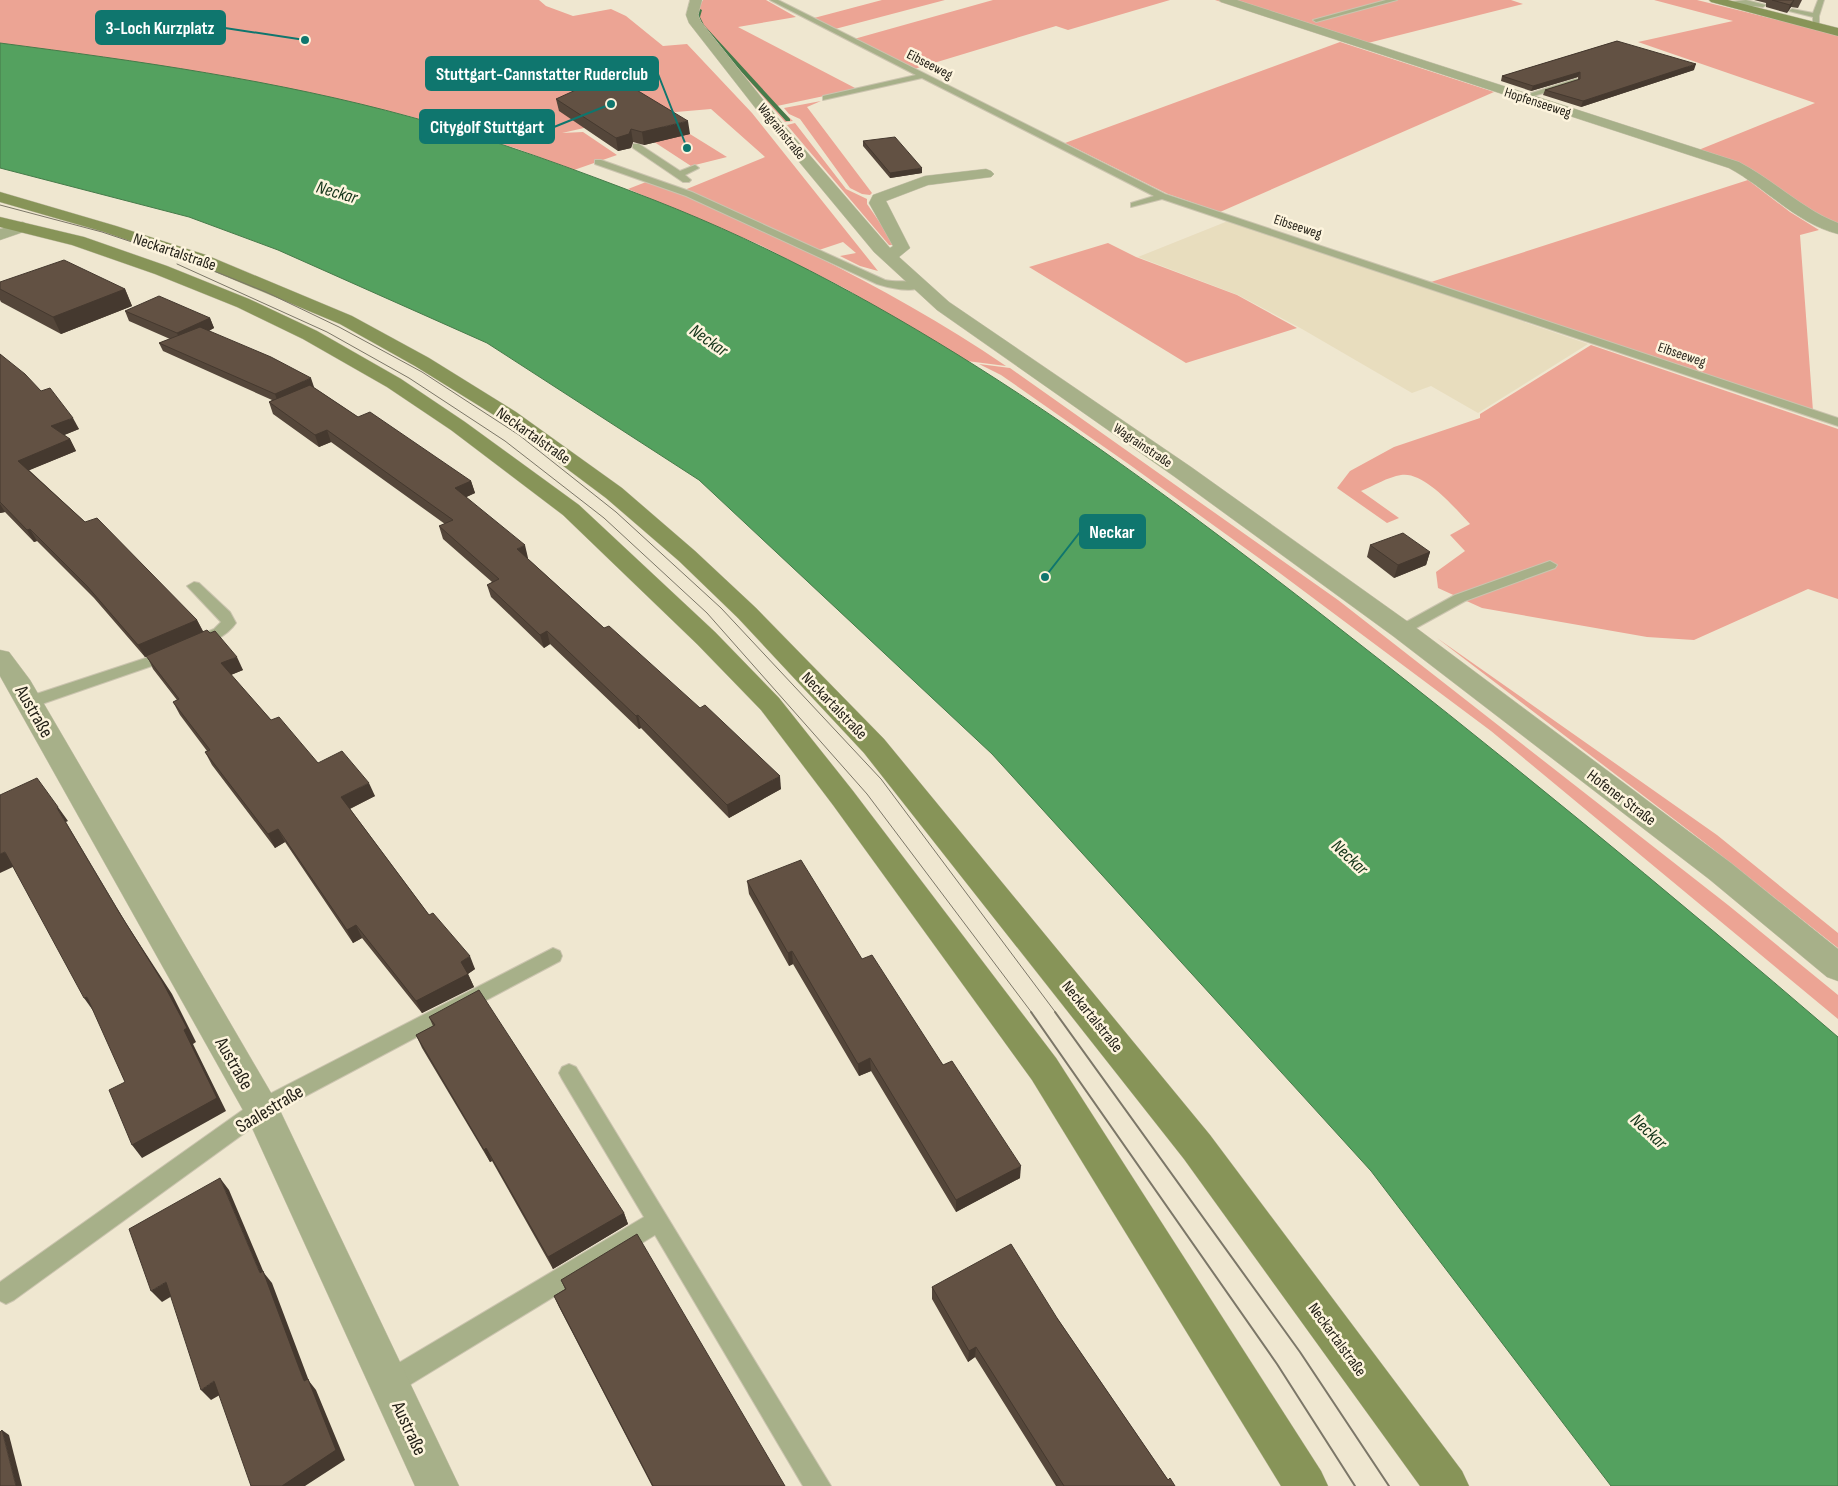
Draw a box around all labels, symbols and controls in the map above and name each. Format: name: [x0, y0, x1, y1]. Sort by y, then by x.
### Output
callout: 3-Loch Kurzplatz: [96, 11, 225, 44]
text: 3-Loch Kurzplatz: [105, 18, 215, 39]
street label: Eibseeweg: [904, 46, 956, 83]
callout: Stuttgart-Cannstatter Ruderclub: [426, 57, 658, 90]
text: Stuttgart-Cannstatter Ruderclub: [436, 64, 648, 85]
street label: Hopfenseeweg: [1502, 84, 1574, 121]
street label: Wagrainstraße: [754, 100, 809, 163]
callout: Citygolf Stuttgart: [420, 110, 554, 143]
text: Citygolf Stuttgart: [430, 117, 544, 138]
water label: Neckar: [314, 177, 361, 209]
street label: Eibseeweg: [1272, 211, 1324, 242]
street label: Neckartalstraße: [131, 229, 218, 275]
water label: Neckar: [686, 320, 733, 362]
street label: Eibseeweg: [1656, 338, 1708, 371]
street label: Neckartalstraße: [492, 404, 574, 469]
street label: Wagrainstraße: [1110, 419, 1175, 471]
callout: Neckar: [1080, 515, 1145, 548]
text: Neckar: [1089, 522, 1135, 543]
street label: Neckartalstraße: [797, 668, 871, 744]
street label: Austraße: [9, 681, 58, 742]
street label: Hofener Straße: [1583, 766, 1659, 830]
water label: Neckar: [1327, 835, 1373, 880]
street label: Neckartalstraße: [1057, 977, 1126, 1056]
street label: Austraße: [209, 1033, 258, 1094]
street label: Saalestraße: [232, 1080, 308, 1138]
water label: Neckar: [1626, 1109, 1672, 1154]
street label: Neckartalstraße: [1304, 1299, 1370, 1380]
street label: Austraße: [386, 1397, 431, 1459]

